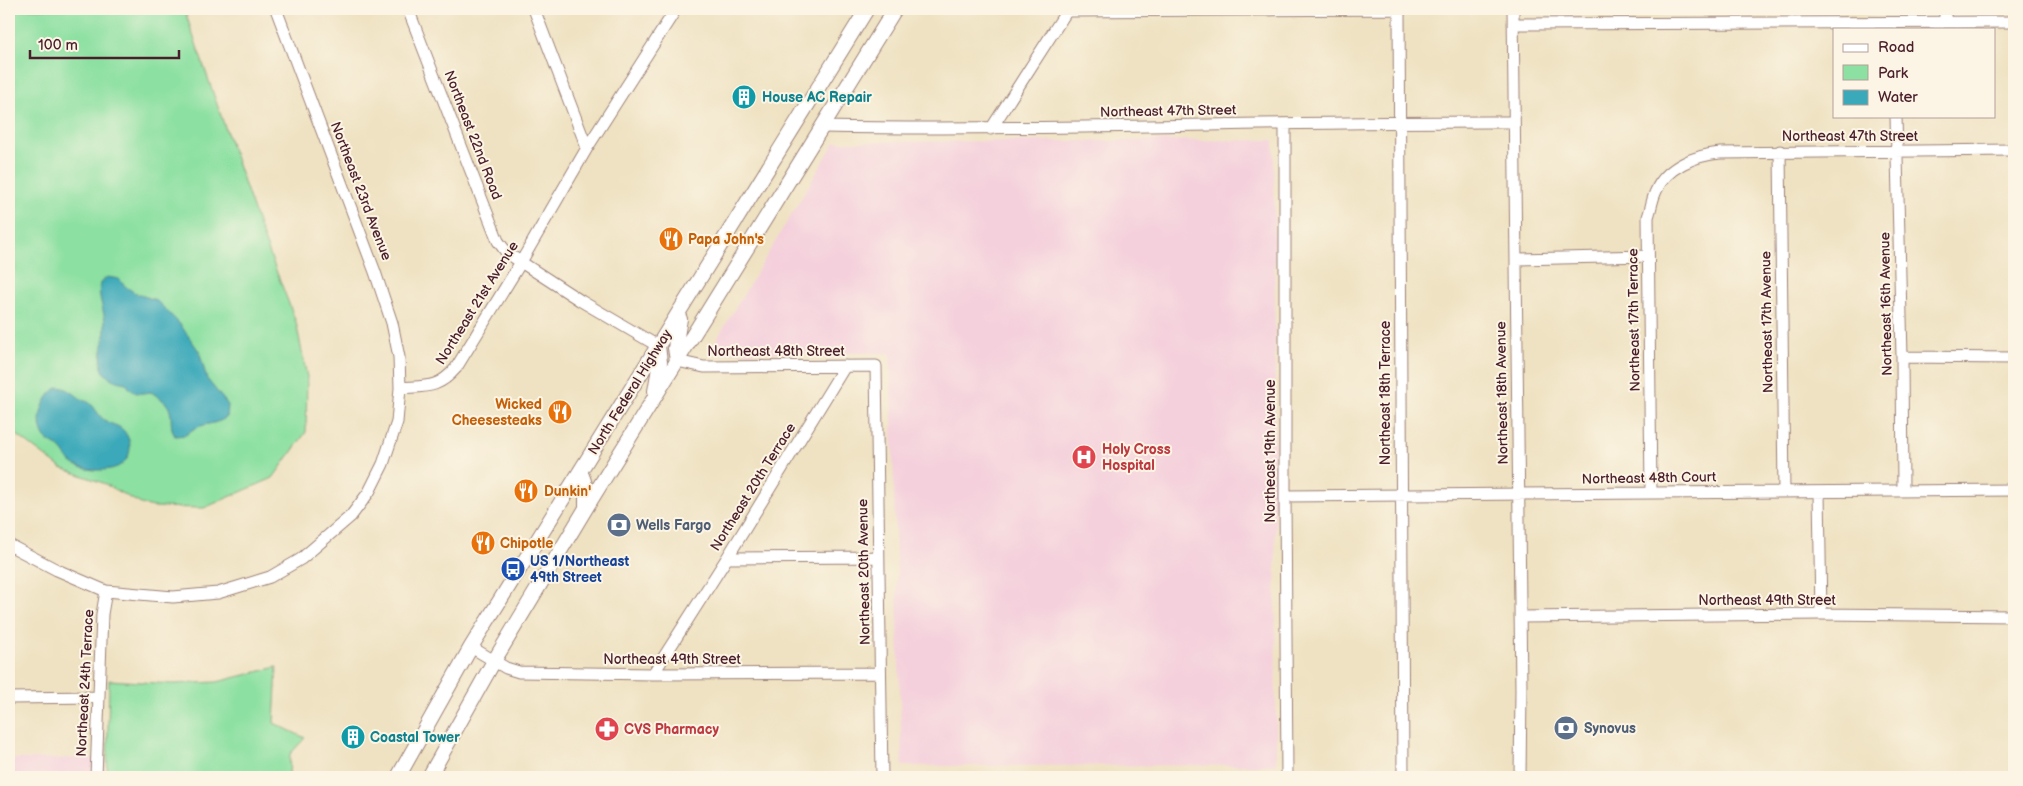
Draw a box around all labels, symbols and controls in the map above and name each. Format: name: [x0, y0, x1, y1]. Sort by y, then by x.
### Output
scale bar: [30, 28, 179, 60]
legend: [1833, 28, 1996, 118]
text: 100 m: [38, 36, 78, 55]
text: Road: [1878, 38, 1914, 57]
text: Park: [1878, 64, 1909, 83]
street label: Northeast 22nd Road: [441, 68, 505, 202]
building icon: House AC Repair: [731, 84, 757, 110]
text: Water: [1878, 88, 1918, 107]
place label: House AC Repair: [762, 89, 872, 106]
street label: Northeast 47th Street: [1100, 101, 1237, 121]
street label: Northeast 23rd Avenue: [327, 119, 395, 263]
street label: Northeast 47th Street: [1782, 128, 1919, 145]
restaurant icon: Papa John's: [658, 226, 684, 252]
place label: Papa John's: [688, 231, 764, 248]
street label: Northeast 16th Avenue: [1876, 232, 1896, 376]
street label: Northeast 21st Avenue: [432, 238, 522, 368]
street label: Northeast 17th Terrace: [1624, 248, 1644, 392]
street label: Northeast 17th Avenue: [1757, 251, 1777, 393]
street label: Northeast 18th Terrace: [1377, 321, 1394, 465]
street label: Northeast 18th Avenue: [1492, 321, 1512, 465]
street label: North Federal Highway: [585, 326, 676, 458]
street label: Northeast 48th Street: [707, 343, 846, 360]
street label: Northeast 19th Avenue: [1262, 379, 1279, 523]
place label: Wicked Cheesesteaks: [452, 396, 542, 429]
restaurant icon: Wicked Cheesesteaks: [547, 399, 573, 425]
street label: Northeast 20th Terrace: [707, 420, 799, 554]
place label: Holy Cross Hospital: [1102, 441, 1171, 474]
hospital icon: Holy Cross Hospital: [1071, 444, 1097, 470]
street label: Northeast 48th Court: [1582, 468, 1717, 488]
restaurant icon: Dunkin': [513, 478, 539, 504]
place label: Dunkin': [544, 483, 591, 500]
street label: Northeast 20th Avenue: [854, 499, 874, 645]
bank icon: Wells Fargo: [606, 512, 632, 538]
place label: Wells Fargo: [636, 517, 711, 534]
restaurant icon: Chipotle: [470, 530, 496, 556]
place label: Chipotle: [500, 535, 553, 552]
place label: US 1/Northeast 49th Street: [530, 553, 629, 586]
bus stop icon: US 1/Northeast 49th Street: [500, 556, 526, 582]
street label: Northeast 49th Street: [1698, 592, 1836, 609]
street label: Northeast 24th Terrace: [73, 609, 97, 757]
street label: Northeast 49th Street: [603, 651, 741, 668]
bank icon: Synovus: [1553, 715, 1579, 741]
pharmacy icon: CVS Pharmacy: [594, 716, 620, 742]
place label: Synovus: [1584, 720, 1636, 737]
place label: CVS Pharmacy: [624, 721, 719, 738]
building icon: Coastal Tower: [340, 724, 366, 750]
place label: Coastal Tower: [370, 729, 460, 746]

